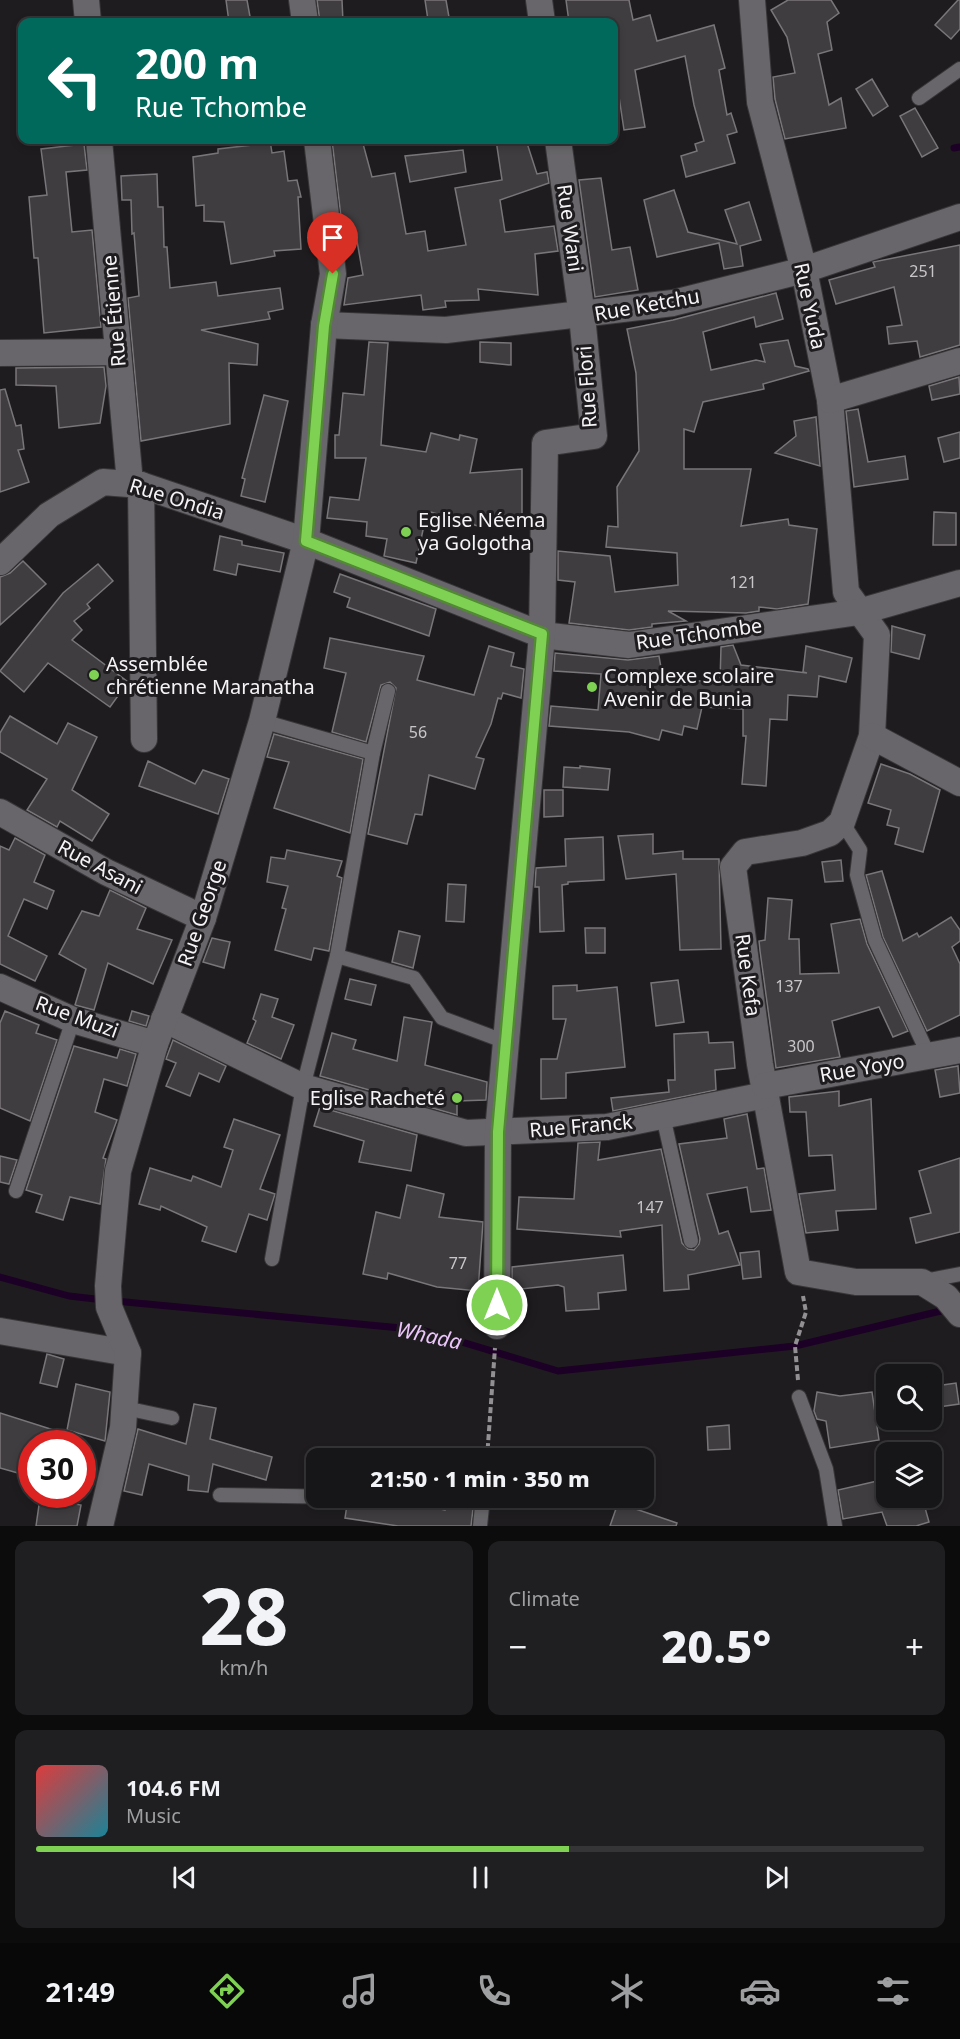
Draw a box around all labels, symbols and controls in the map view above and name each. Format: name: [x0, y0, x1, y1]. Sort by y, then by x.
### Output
text: 200 m: [135, 34, 259, 91]
icon: left: [36, 42, 114, 120]
text: Rue Tchombe: [135, 88, 307, 125]
street label: Rue Wani: [551, 182, 590, 273]
pin: [307, 212, 358, 274]
icon: arrive: [316, 221, 349, 254]
street label: Rue Étienne: [95, 254, 132, 368]
street label: Rue Yuda: [788, 260, 833, 352]
house number: 251: [909, 260, 937, 282]
street label: Rue Ketchu: [592, 282, 702, 327]
street label: Rue Flori: [570, 345, 603, 429]
street label: Rue Ondia: [126, 471, 228, 526]
place label: Eglise Néema ya Golgotha: [418, 506, 545, 556]
marker: Eglise Néema ya Golgotha: [399, 525, 413, 539]
house number: 121: [729, 571, 757, 593]
street label: Rue Tchombe: [634, 611, 764, 656]
place label: Assemblée chrétienne Maranatha: [106, 650, 315, 700]
place label: Complexe scolaire Avenir de Bunia: [604, 662, 774, 712]
marker: Assemblée chrétienne Maranatha: [87, 668, 101, 682]
marker: Complexe scolaire Avenir de Bunia: [585, 680, 599, 694]
house number: 56: [409, 721, 427, 743]
street label: Rue Asani: [53, 833, 147, 900]
street label: Rue George: [171, 856, 232, 970]
street label: Rue Kefa: [729, 932, 768, 1018]
house number: 137: [775, 975, 803, 997]
street label: Rue Muzi: [32, 989, 122, 1044]
house number: 300: [787, 1035, 815, 1057]
street label: Rue Yoyo: [817, 1047, 906, 1088]
place label: Eglise Racheté: [310, 1084, 445, 1111]
marker: Eglise Racheté: [450, 1091, 464, 1105]
street label: Rue Franck: [528, 1108, 634, 1143]
house number: 147: [636, 1196, 664, 1218]
house number: 77: [449, 1252, 467, 1274]
position arrow: [465, 1273, 529, 1337]
water label: Whada: [394, 1314, 465, 1356]
map controls: [876, 1364, 942, 1508]
button: search: [876, 1364, 942, 1430]
speed limit sign: 30: [18, 1430, 96, 1508]
button: layers: [876, 1442, 942, 1508]
text: 21:50 · 1 min · 350 m: [370, 1463, 590, 1493]
text: 28: [199, 1562, 288, 1668]
text: Climate: [509, 1585, 580, 1612]
text: 20.5°: [661, 1615, 771, 1676]
text: −: [509, 1624, 527, 1669]
text: +: [905, 1624, 924, 1669]
text: km/h: [219, 1654, 268, 1681]
text: 104.6 FM: [126, 1772, 221, 1802]
text: Music: [126, 1802, 181, 1829]
icon: previous: [168, 1861, 201, 1894]
icon: pause: [464, 1861, 497, 1894]
icon: next: [760, 1861, 793, 1894]
icon: directions: [206, 1970, 248, 2012]
icon: music: [339, 1970, 381, 2012]
icon: phone: [473, 1970, 515, 2012]
icon: climate: [606, 1970, 648, 2012]
icon: car: [739, 1970, 781, 2012]
icon: filters: [872, 1970, 914, 2012]
text: 21:49: [46, 1973, 115, 2010]

